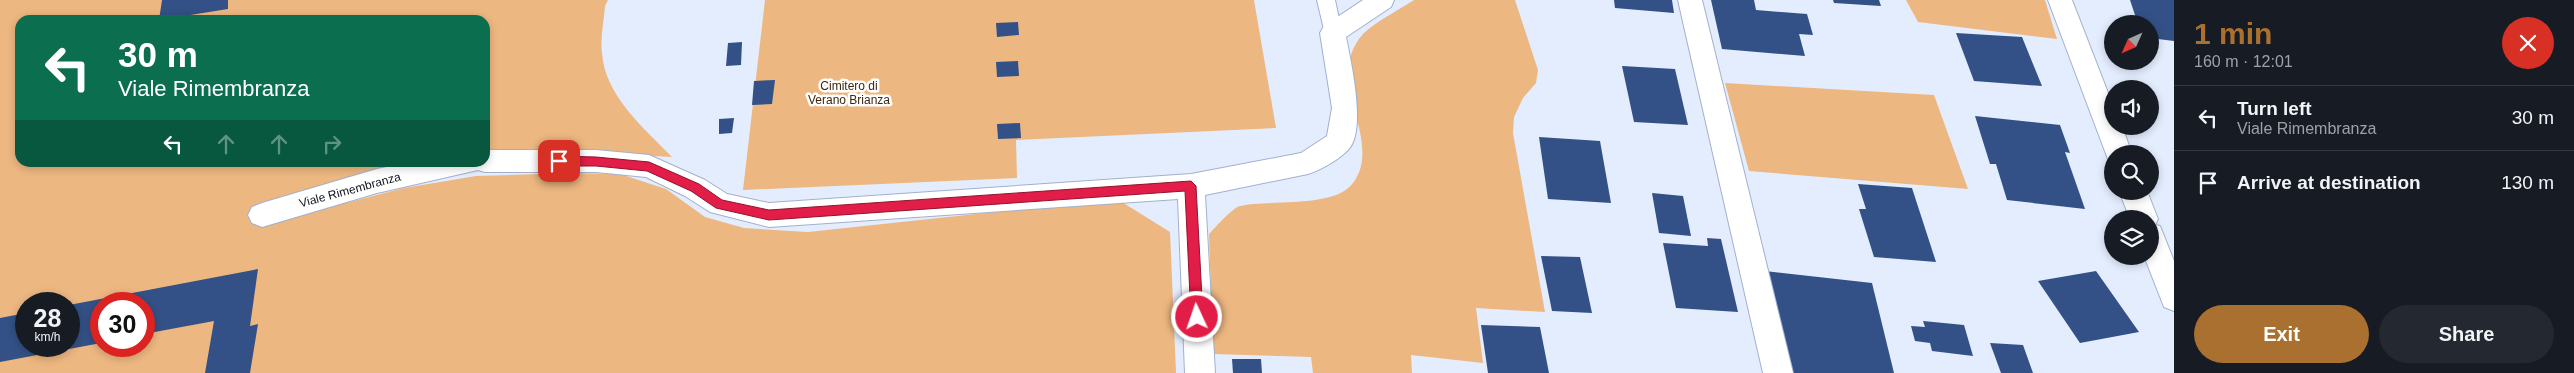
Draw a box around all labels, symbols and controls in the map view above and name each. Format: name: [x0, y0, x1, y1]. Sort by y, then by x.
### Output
north arrow: [2104, 15, 2159, 70]
map controls: [2104, 15, 2159, 265]
text: 1 min: [2194, 17, 2272, 50]
button: close: [2502, 17, 2554, 69]
icon: left: [35, 35, 100, 100]
text: 30 m: [118, 35, 198, 74]
text: 160 m · 12:01: [2194, 53, 2293, 70]
text: Viale Rimembranza: [118, 76, 310, 101]
park label: Cimitero di Verano Brianza: [808, 79, 890, 107]
button: sound: [2104, 80, 2159, 135]
text: Turn left: [2237, 98, 2312, 119]
icon: left: [2194, 104, 2222, 132]
text: 30 m: [2512, 107, 2554, 128]
text: Viale Rimembranza: [2237, 120, 2376, 137]
icon: left: [159, 130, 187, 158]
icon: ahead: [212, 130, 240, 158]
icon: ahead: [265, 130, 293, 158]
icon: right: [318, 130, 346, 158]
pin: [538, 140, 580, 182]
button: search: [2104, 145, 2159, 200]
icon: arrive: [545, 147, 573, 175]
icon: arrive: [2194, 169, 2222, 197]
street label: Viale Rimembranza: [298, 170, 403, 210]
text: Arrive at destination: [2237, 172, 2421, 193]
text: 130 m: [2501, 172, 2554, 193]
button: layers: [2104, 210, 2159, 265]
position arrow: [1170, 290, 1222, 342]
speed limit sign: 30: [90, 292, 155, 357]
text: 28: [34, 304, 61, 332]
button: Exit: [2194, 305, 2369, 363]
button: Share: [2379, 305, 2554, 363]
text: km/h: [34, 330, 61, 344]

